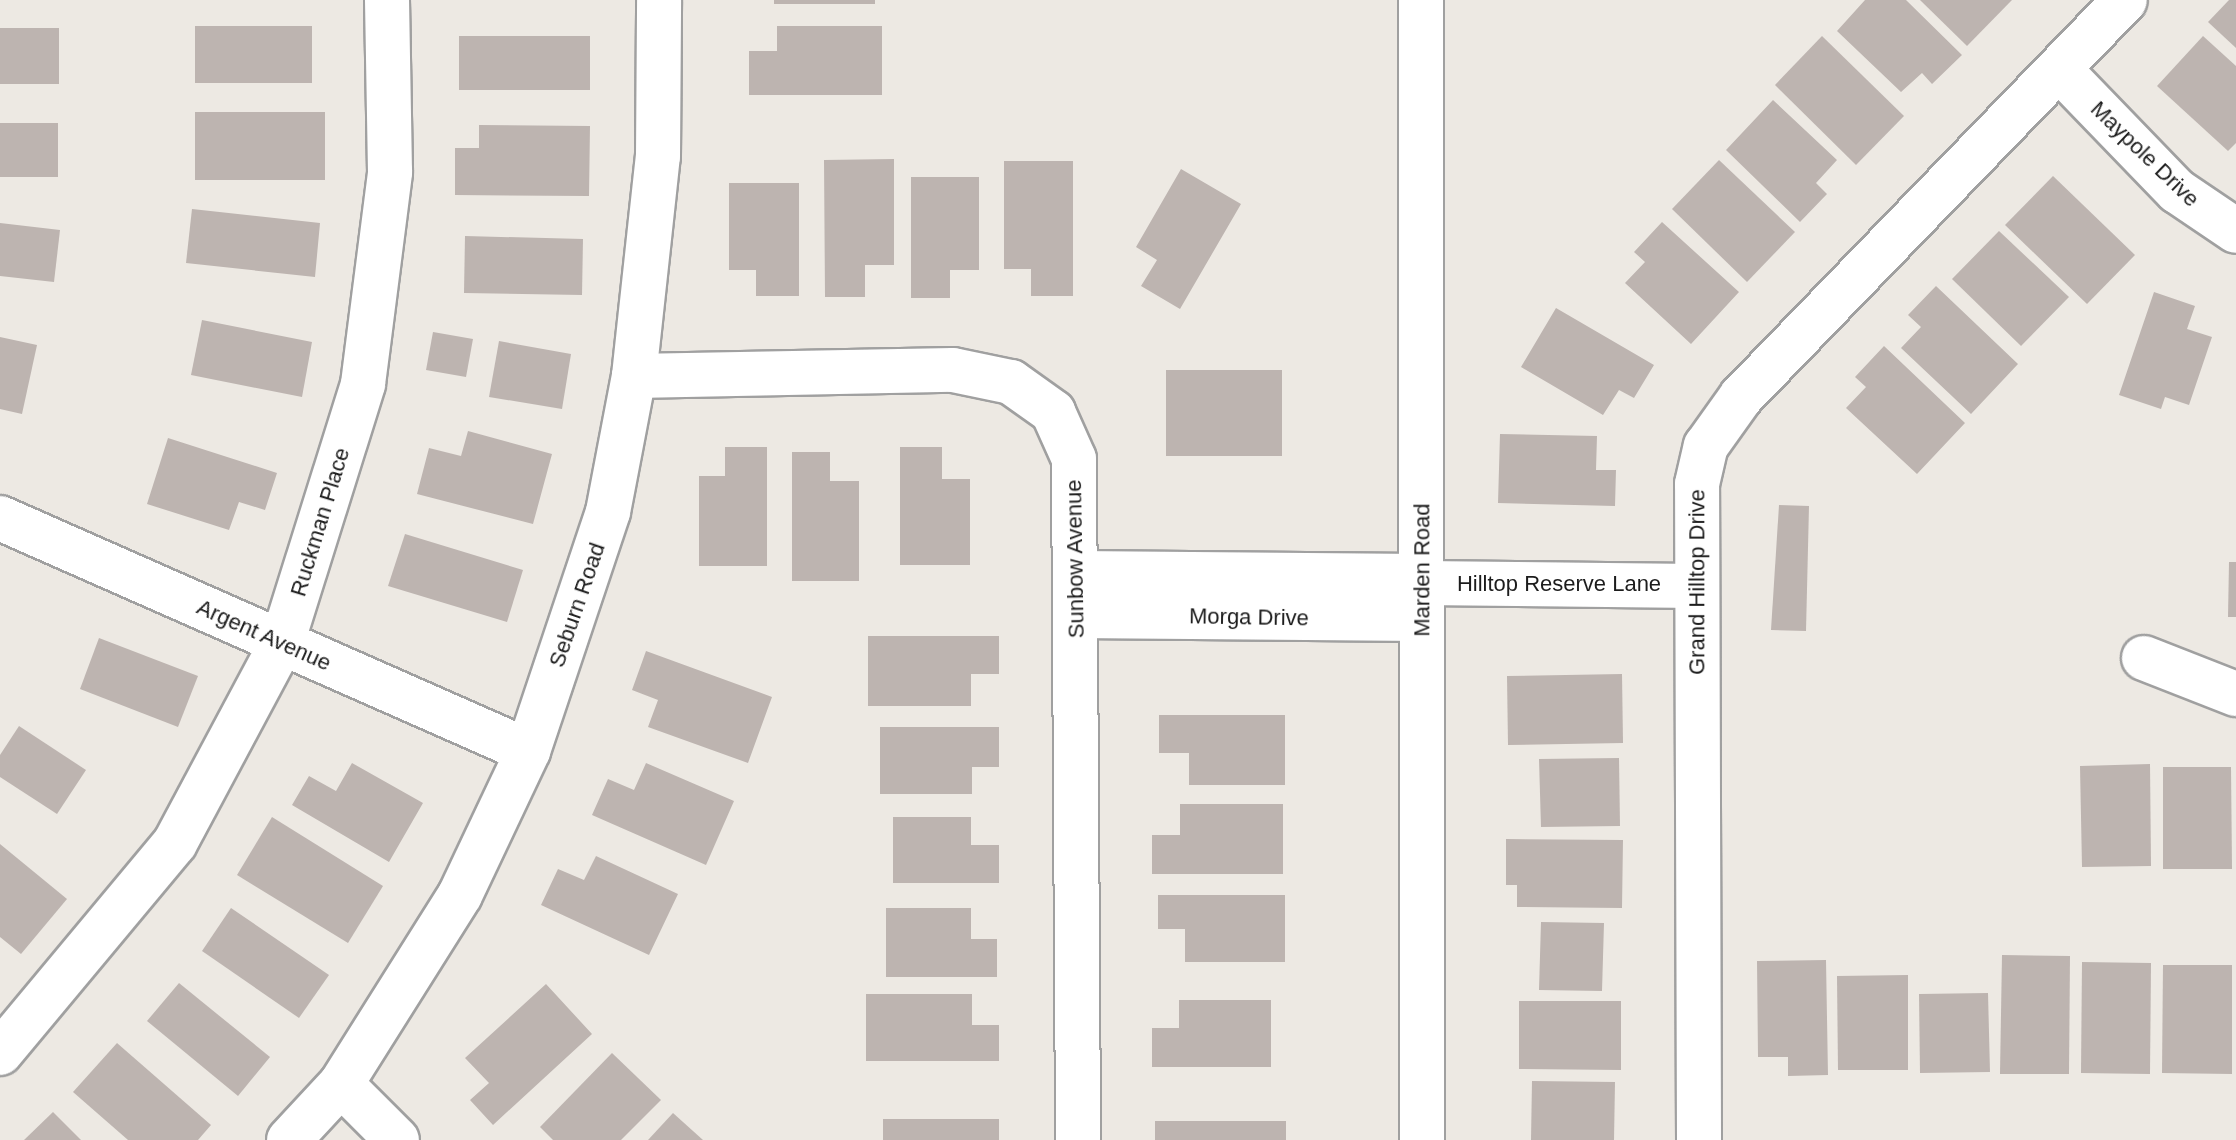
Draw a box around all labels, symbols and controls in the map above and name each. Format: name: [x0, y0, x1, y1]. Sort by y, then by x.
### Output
street label: Maypole Drive: [2085, 96, 2205, 212]
street label: Ruckman Place: [285, 444, 355, 600]
street label: Sunbow Avenue: [1060, 479, 1090, 639]
street label: Grand Hilltop Drive: [1684, 489, 1710, 675]
street label: Marden Road: [1409, 503, 1435, 637]
street label: Seburn Road: [543, 539, 611, 671]
street label: Hilltop Reserve Lane: [1457, 571, 1661, 597]
street label: Argent Avenue: [192, 593, 336, 677]
street label: Morga Drive: [1189, 603, 1309, 631]

